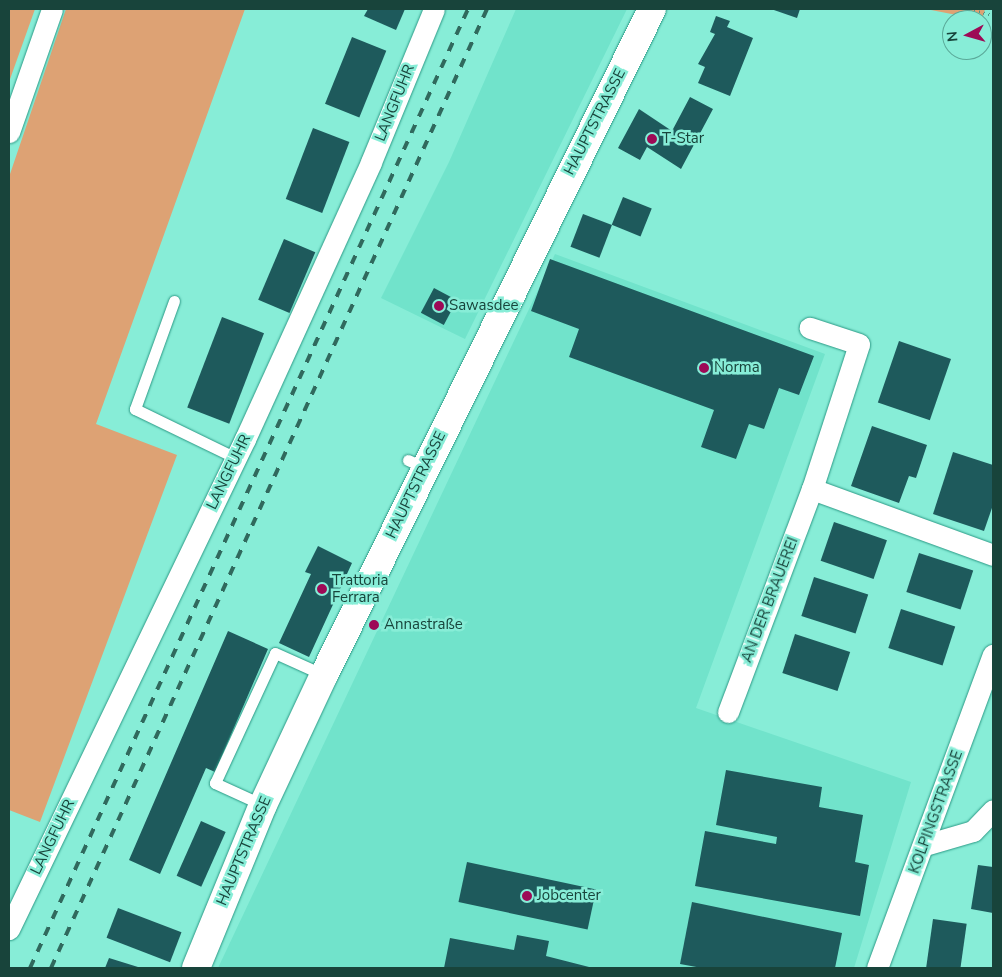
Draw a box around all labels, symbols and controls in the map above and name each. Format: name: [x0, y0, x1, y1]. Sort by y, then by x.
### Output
north arrow: [942, 10, 992, 60]
text: N: [943, 30, 963, 43]
street label: LANGFUHR: [371, 62, 419, 144]
street label: HAUPTSTRASSE: [560, 66, 630, 178]
place label: T-Star: [662, 130, 704, 148]
marker: T-Star: [646, 133, 658, 145]
place label: Sawasdee: [449, 297, 518, 315]
marker: Sawasdee: [433, 300, 445, 312]
place label: Norma: [714, 359, 760, 377]
marker: Norma: [698, 362, 710, 374]
street label: HAUPTSTRASSE: [382, 428, 450, 542]
street label: LANGFUHR: [203, 431, 255, 513]
street label: AN DER BRAUEREI: [738, 535, 802, 665]
place label: Trattoria Ferrara: [332, 571, 388, 606]
marker: Trattoria Ferrara: [316, 583, 328, 595]
place label: Annastraße: [384, 616, 463, 634]
marker: Annastraße: [368, 619, 380, 631]
street label: KOLPINGSTRASSE: [905, 748, 967, 876]
street label: HAUPTSTRASSE: [213, 794, 275, 908]
street label: LANGFUHR: [27, 796, 79, 878]
place label: Jobcenter: [537, 887, 601, 905]
marker: Jobcenter: [521, 890, 533, 902]

